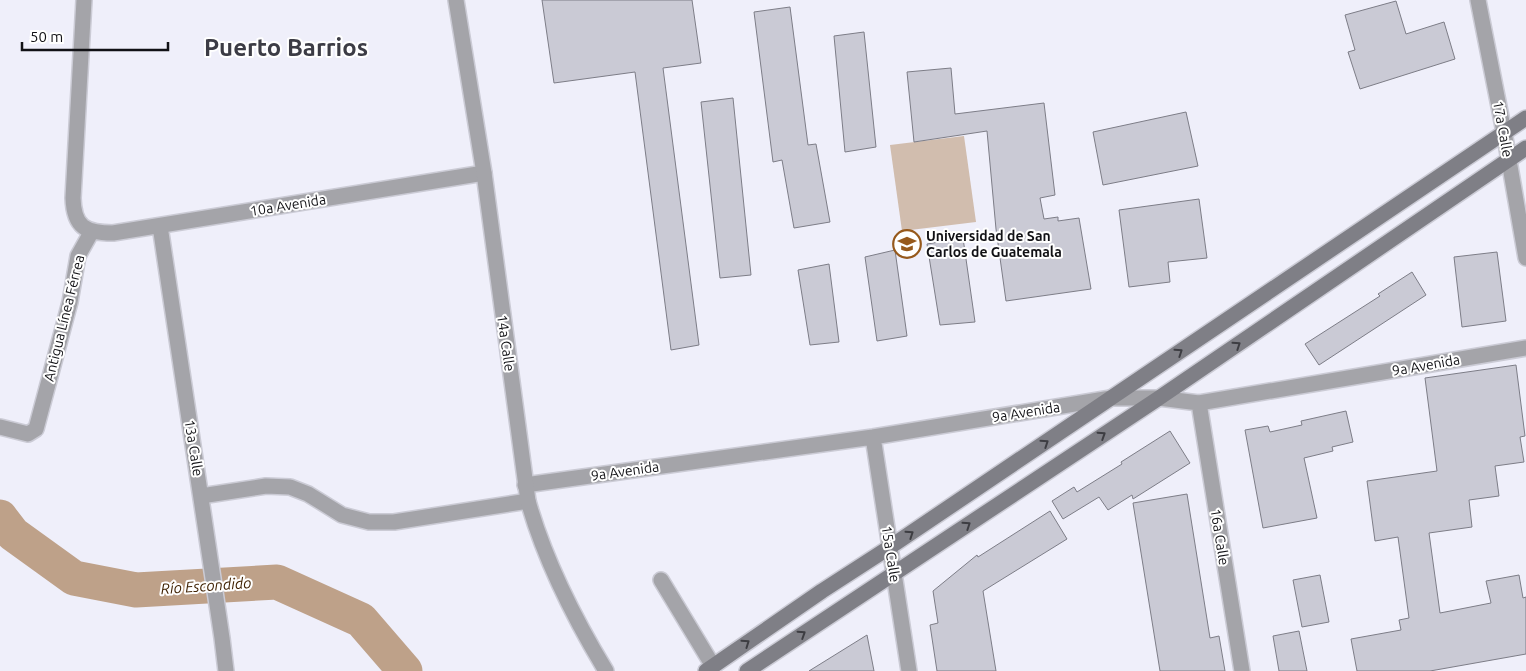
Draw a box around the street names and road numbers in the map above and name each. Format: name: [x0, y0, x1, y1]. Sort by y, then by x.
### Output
street label: 17a Calle: [1490, 100, 1516, 158]
street label: 10a Avenida: [249, 191, 327, 219]
street label: Antigua Línea Férrea: [41, 253, 87, 383]
street label: 14a Calle: [494, 314, 518, 372]
street label: 9a Avenida: [1391, 351, 1461, 379]
street label: 9a Avenida: [991, 399, 1061, 425]
street label: 13a Calle: [182, 419, 206, 477]
street label: 9a Avenida: [590, 458, 660, 484]
street label: 16a Calle: [1208, 508, 1232, 566]
street label: 15a Calle: [879, 525, 903, 583]

